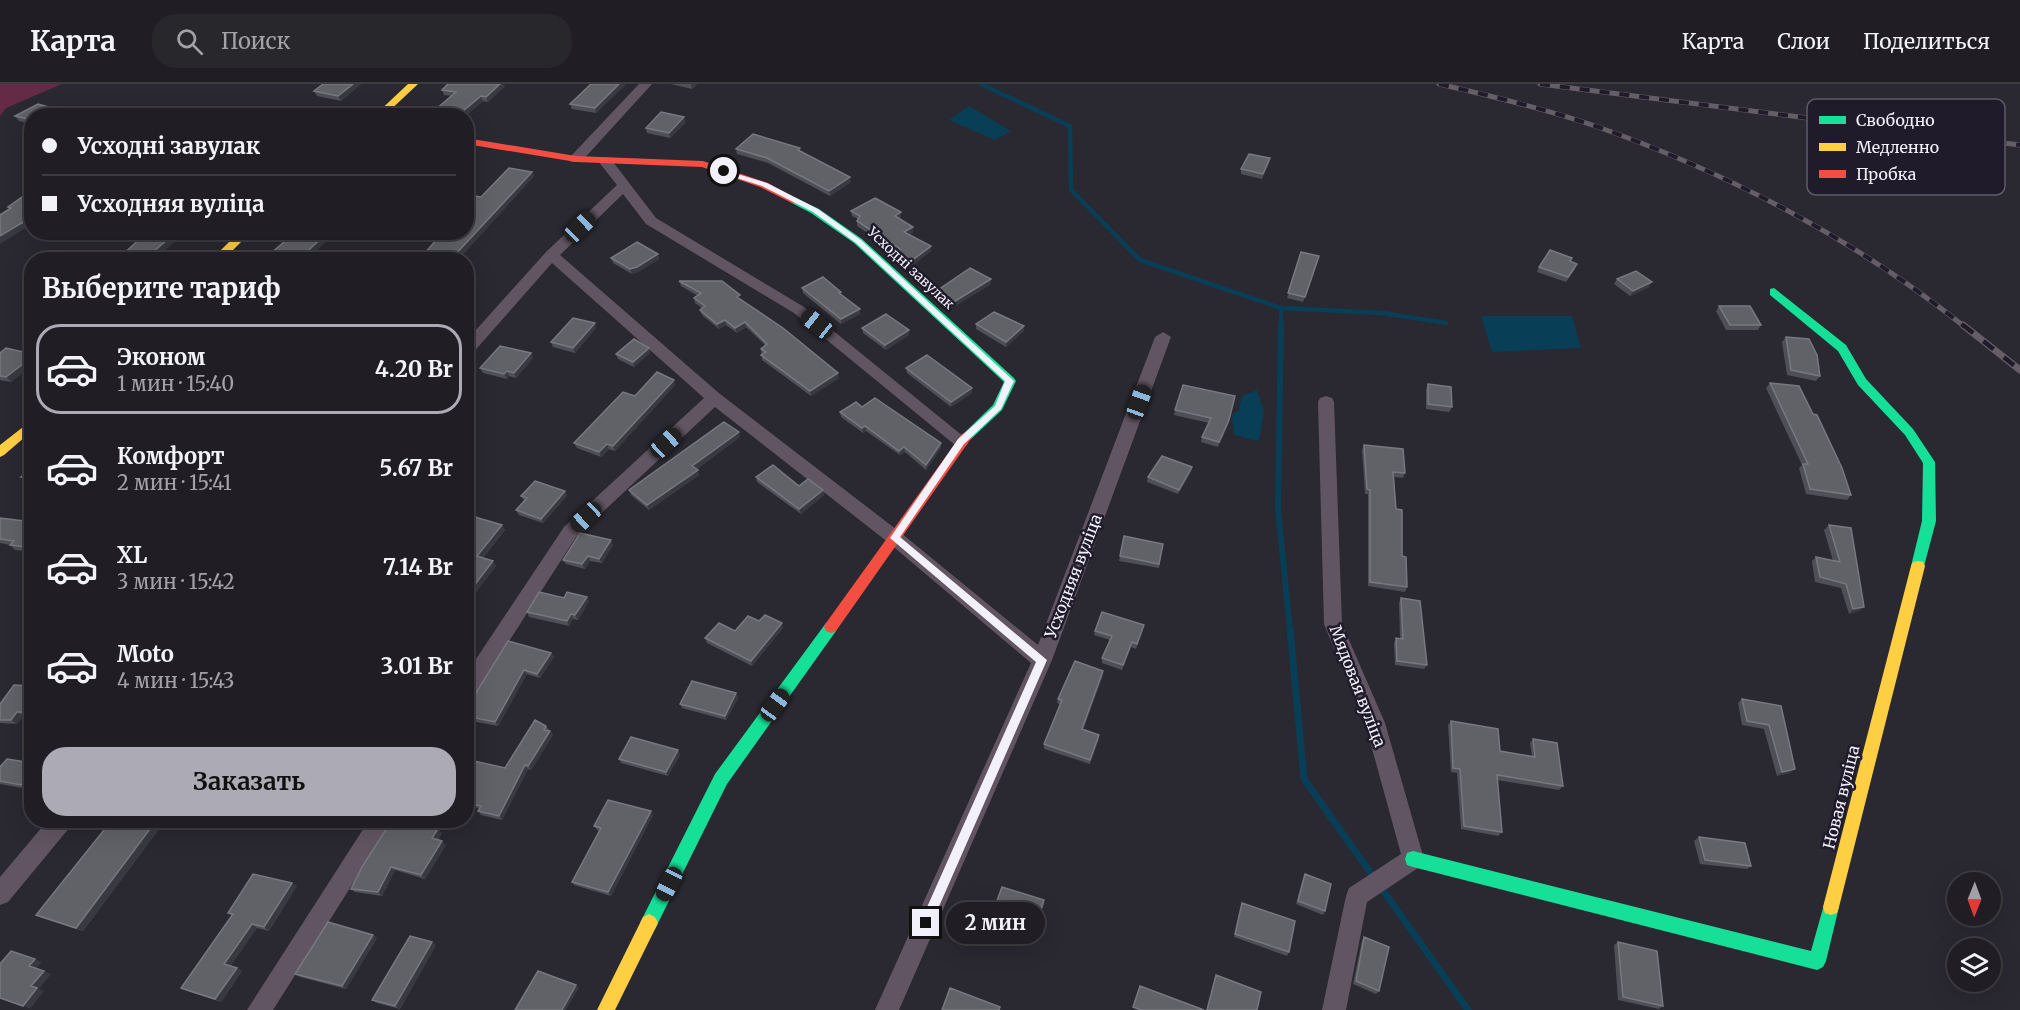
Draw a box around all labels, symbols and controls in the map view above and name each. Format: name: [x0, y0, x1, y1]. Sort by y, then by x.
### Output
search box: [152, 14, 572, 68]
text: Карта: [30, 23, 116, 59]
icon: search: [173, 25, 206, 58]
text: Поиск: [221, 27, 291, 55]
text: Карта: [1682, 28, 1744, 55]
text: Слои: [1777, 28, 1830, 55]
text: Поделиться: [1863, 28, 1990, 55]
legend: [1807, 99, 2005, 195]
text: Свободно: [1856, 110, 1935, 130]
text: Усходні завулак: [78, 132, 260, 160]
text: Медленно: [1856, 137, 1939, 157]
route start: [710, 157, 737, 184]
text: Пробка: [1856, 164, 1917, 184]
text: Усходняя вуліца: [78, 190, 265, 218]
car: [561, 208, 599, 246]
street label: Усходні завулак: [863, 222, 958, 313]
text: Выберите тариф: [42, 271, 281, 305]
car: [797, 306, 837, 342]
icon: car: [45, 342, 99, 396]
text: Эконом: [117, 343, 205, 371]
text: 4.20 Br: [375, 355, 453, 383]
text: 1 мин · 15:40: [117, 371, 234, 396]
car: [1124, 382, 1154, 422]
car: [647, 424, 685, 462]
icon: car: [45, 441, 99, 495]
text: Комфорт: [117, 442, 225, 470]
text: 5.67 Br: [380, 454, 453, 482]
text: 2 мин · 15:41: [117, 470, 232, 495]
car: [567, 498, 605, 536]
street label: Усходняя вуліца: [1040, 511, 1106, 642]
icon: car: [45, 540, 99, 594]
text: XL: [117, 541, 147, 569]
text: 7.14 Br: [383, 553, 453, 581]
text: 3 мин · 15:42: [117, 569, 235, 594]
street label: Мядовая вуліца: [1326, 622, 1391, 750]
icon: car: [45, 639, 99, 693]
text: Moto: [117, 640, 174, 668]
text: 3.01 Br: [381, 652, 453, 680]
text: 4 мин · 15:43: [117, 668, 234, 693]
car: [757, 685, 793, 725]
street label: Новая вуліца: [1818, 743, 1864, 851]
button: Заказать: [42, 747, 456, 816]
car: [653, 864, 685, 904]
north arrow: [1947, 872, 2001, 926]
map controls: [1947, 872, 2001, 992]
callout: 2 мин: [947, 902, 1046, 944]
route end: [912, 909, 939, 936]
text: 2 мин: [965, 910, 1026, 935]
button: layers: [1947, 938, 2001, 992]

